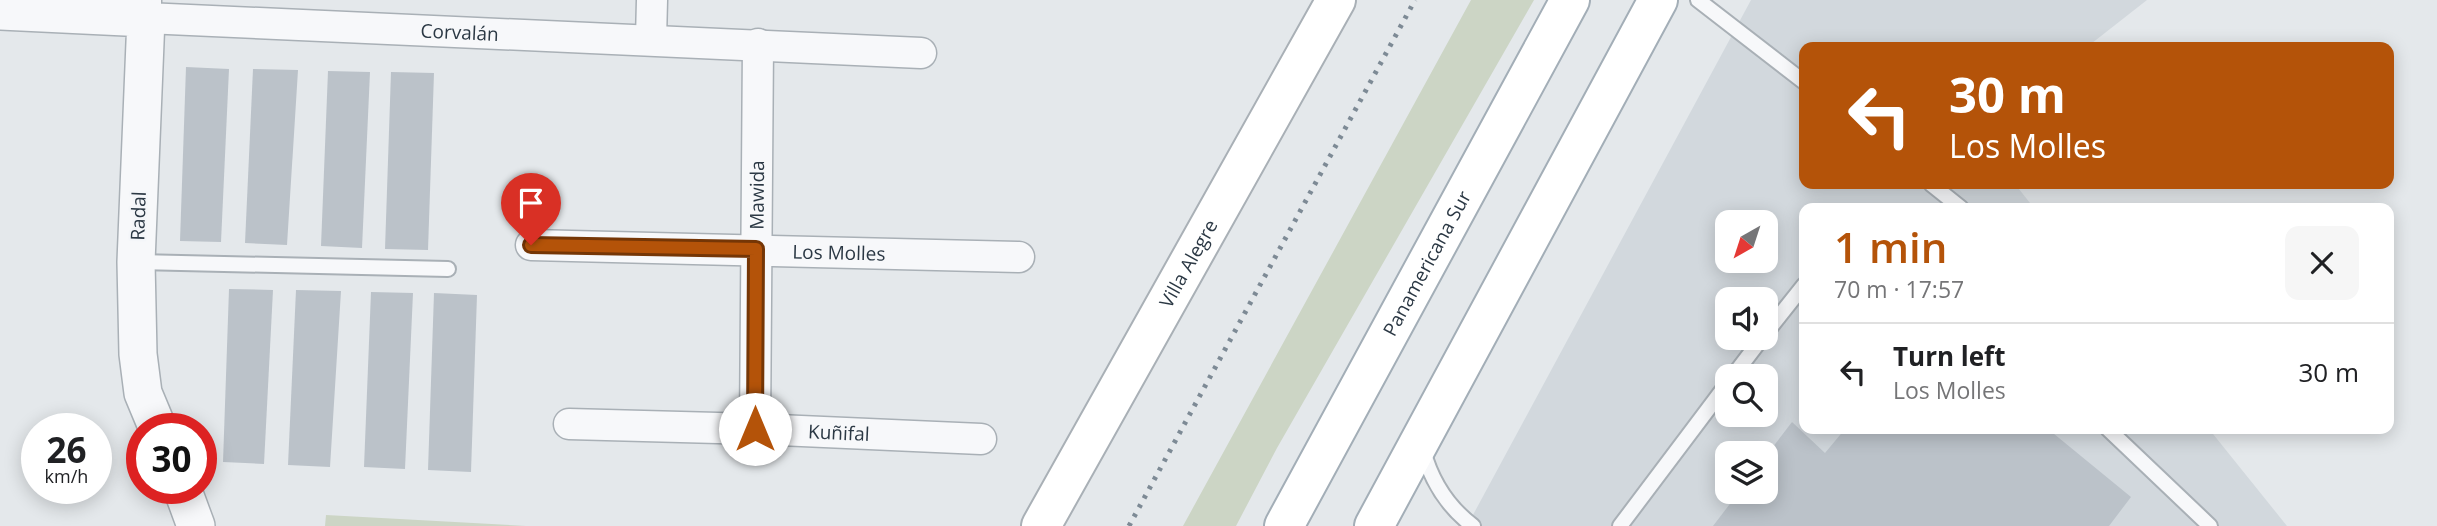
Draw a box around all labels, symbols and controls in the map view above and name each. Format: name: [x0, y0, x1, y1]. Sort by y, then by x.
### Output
street label: Corvalán: [420, 17, 499, 47]
text: 30 m: [1949, 61, 2066, 127]
icon: left: [1834, 70, 1925, 161]
text: Los Molles: [1949, 124, 2106, 167]
street label: Mawida: [744, 160, 770, 230]
pin: [501, 173, 561, 245]
icon: arrive: [512, 184, 550, 222]
street label: Panamericana Sur: [1377, 186, 1477, 341]
street label: Radal: [124, 191, 152, 241]
north arrow: [1715, 210, 1778, 273]
map controls: [1715, 210, 1778, 504]
street label: Villa Alegre: [1153, 215, 1223, 312]
text: 1 min: [1834, 218, 1947, 275]
button: close: [2285, 226, 2359, 300]
street label: Los Molles: [792, 238, 886, 267]
text: 70 m · 17:57: [1834, 273, 1964, 305]
button: sound: [1715, 287, 1778, 350]
text: Turn left: [1893, 338, 2005, 374]
icon: left: [1834, 353, 1872, 391]
text: 30 m: [2298, 354, 2359, 390]
button: search: [1715, 364, 1778, 427]
text: Los Molles: [1893, 374, 2006, 406]
position arrow: [718, 392, 792, 466]
speed limit sign: 30: [126, 413, 217, 504]
street label: Kuñifal: [808, 418, 870, 447]
text: 26: [46, 426, 87, 473]
button: layers: [1715, 441, 1778, 504]
text: km/h: [45, 464, 88, 488]

